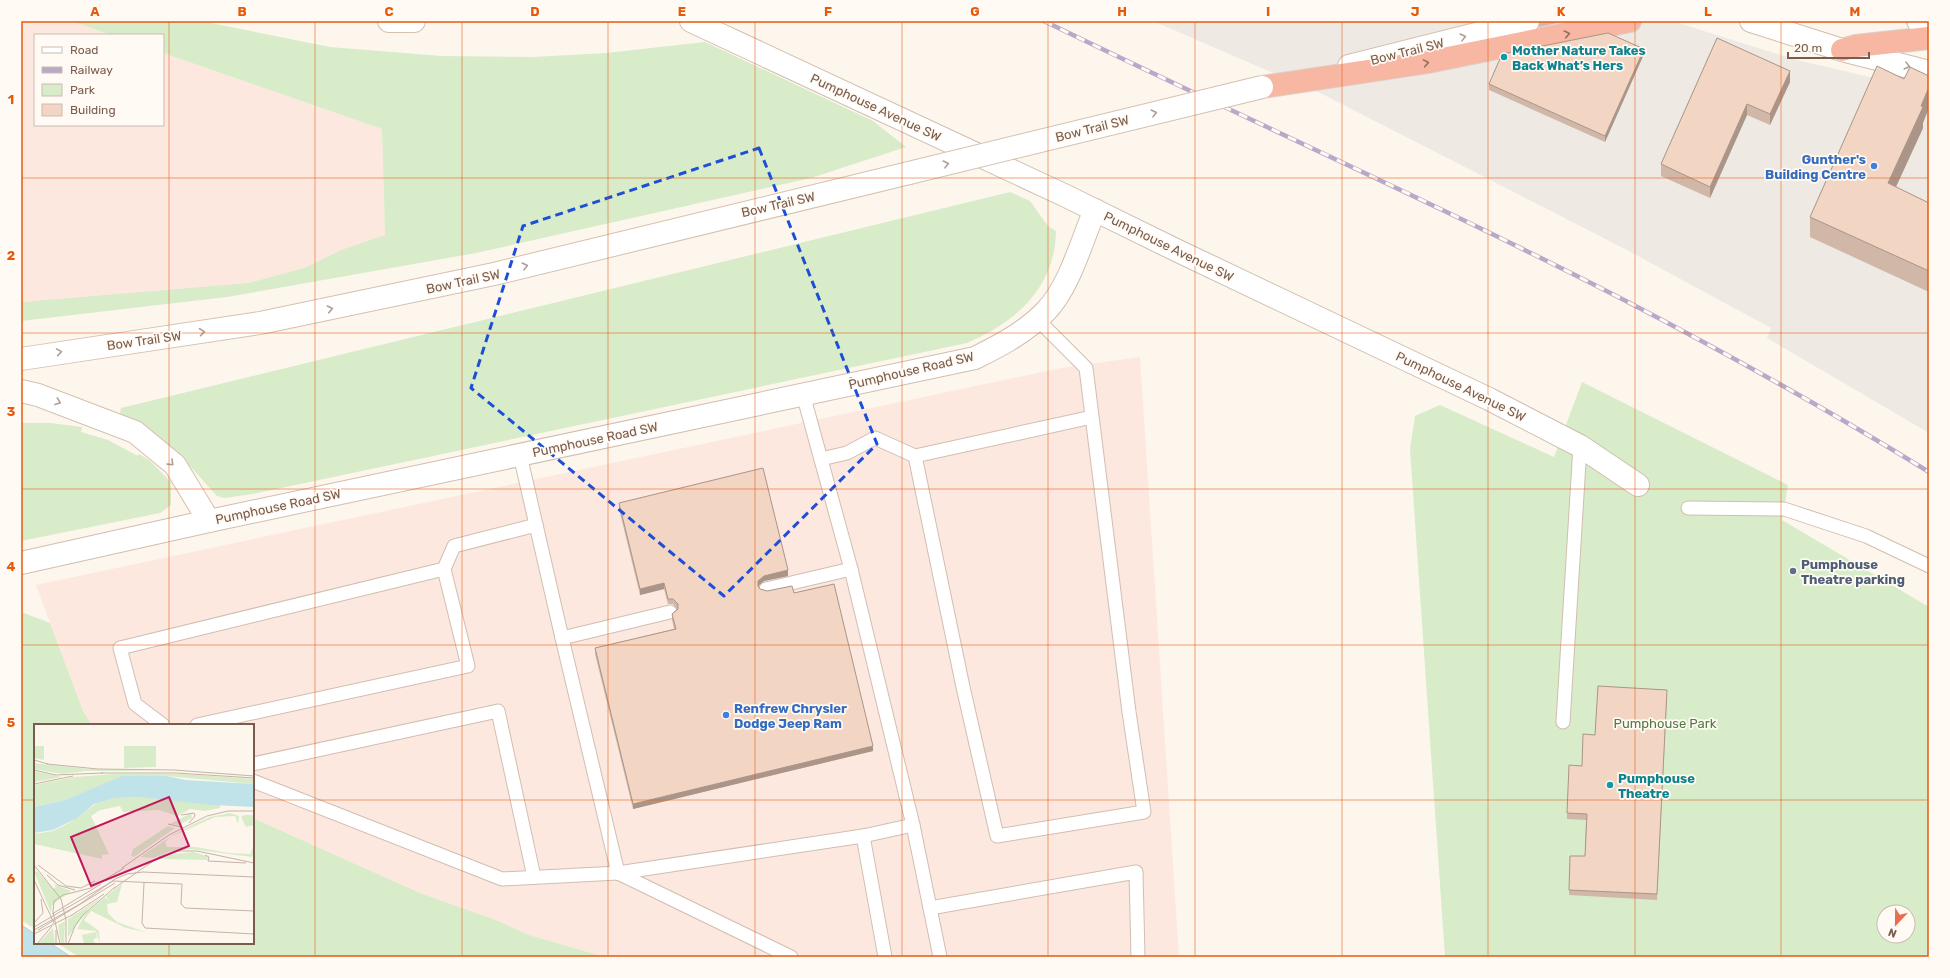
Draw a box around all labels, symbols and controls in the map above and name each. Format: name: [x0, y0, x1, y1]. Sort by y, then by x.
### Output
text: A: [90, 4, 100, 19]
text: B: [237, 4, 247, 19]
text: C: [384, 4, 394, 19]
text: D: [530, 4, 540, 19]
text: E: [678, 4, 686, 19]
text: F: [824, 4, 832, 19]
text: G: [970, 4, 980, 19]
text: H: [1117, 4, 1127, 19]
text: I: [1266, 4, 1270, 19]
text: J: [1411, 4, 1419, 19]
text: K: [1557, 4, 1566, 19]
text: L: [1704, 4, 1712, 19]
text: M: [1850, 4, 1860, 19]
one-way arrow: [1563, 30, 1570, 39]
one-way arrow: [1459, 33, 1466, 42]
legend: [34, 34, 164, 126]
scale bar: [1788, 34, 1869, 60]
street label: Bow Trail SW: [1369, 35, 1445, 68]
text: 20 m: [1794, 41, 1822, 55]
text: Road: [70, 43, 98, 57]
place label: Mother Nature Takes Back What’s Hers: [1512, 43, 1646, 73]
marker: Mother Nature Takes Back What’s Hers: [1499, 52, 1509, 62]
one-way arrow: [1422, 59, 1429, 67]
one-way arrow: [1904, 62, 1910, 70]
text: Railway: [70, 63, 113, 77]
street label: Pumphouse Avenue SW: [808, 71, 944, 144]
text: Park: [70, 83, 96, 97]
text: 1: [8, 92, 14, 107]
text: Building: [70, 103, 116, 117]
one-way arrow: [1151, 110, 1158, 118]
street label: Bow Trail SW: [1054, 112, 1130, 145]
place label: Gunther's Building Centre: [1765, 152, 1866, 182]
one-way arrow: [943, 160, 950, 168]
marker: Gunther's Building Centre: [1869, 161, 1879, 171]
street label: Bow Trail SW: [740, 189, 816, 220]
street label: Pumphouse Avenue SW: [1101, 208, 1236, 284]
text: 2: [7, 248, 15, 263]
one-way arrow: [522, 263, 529, 271]
street label: Bow Trail SW: [425, 266, 501, 297]
one-way arrow: [327, 305, 333, 313]
street label: Bow Trail SW: [106, 328, 182, 353]
one-way arrow: [199, 328, 205, 337]
one-way arrow: [56, 348, 63, 357]
street label: Pumphouse Avenue SW: [1393, 348, 1528, 424]
street label: Pumphouse Road SW: [847, 349, 975, 392]
one-way arrow: [55, 398, 62, 406]
text: 3: [7, 404, 16, 419]
street label: Pumphouse Road SW: [531, 419, 659, 460]
one-way arrow: [166, 458, 174, 466]
street label: Pumphouse Road SW: [214, 486, 342, 527]
place label: Pumphouse Theatre parking: [1801, 557, 1905, 587]
text: 4: [7, 559, 16, 574]
marker: Pumphouse Theatre parking: [1788, 566, 1798, 576]
place label: Renfrew Chrysler Dodge Jeep Ram: [734, 701, 847, 731]
marker: Renfrew Chrysler Dodge Jeep Ram: [721, 710, 731, 720]
text: 5: [7, 715, 15, 730]
park label: Pumphouse Park: [1614, 716, 1717, 731]
inset map: [34, 724, 254, 944]
place label: Pumphouse Theatre: [1618, 771, 1695, 801]
marker: Pumphouse Theatre: [1605, 780, 1615, 790]
text: 6: [7, 871, 16, 886]
north arrow: [1876, 904, 1916, 944]
text: N: [1886, 925, 1899, 940]

